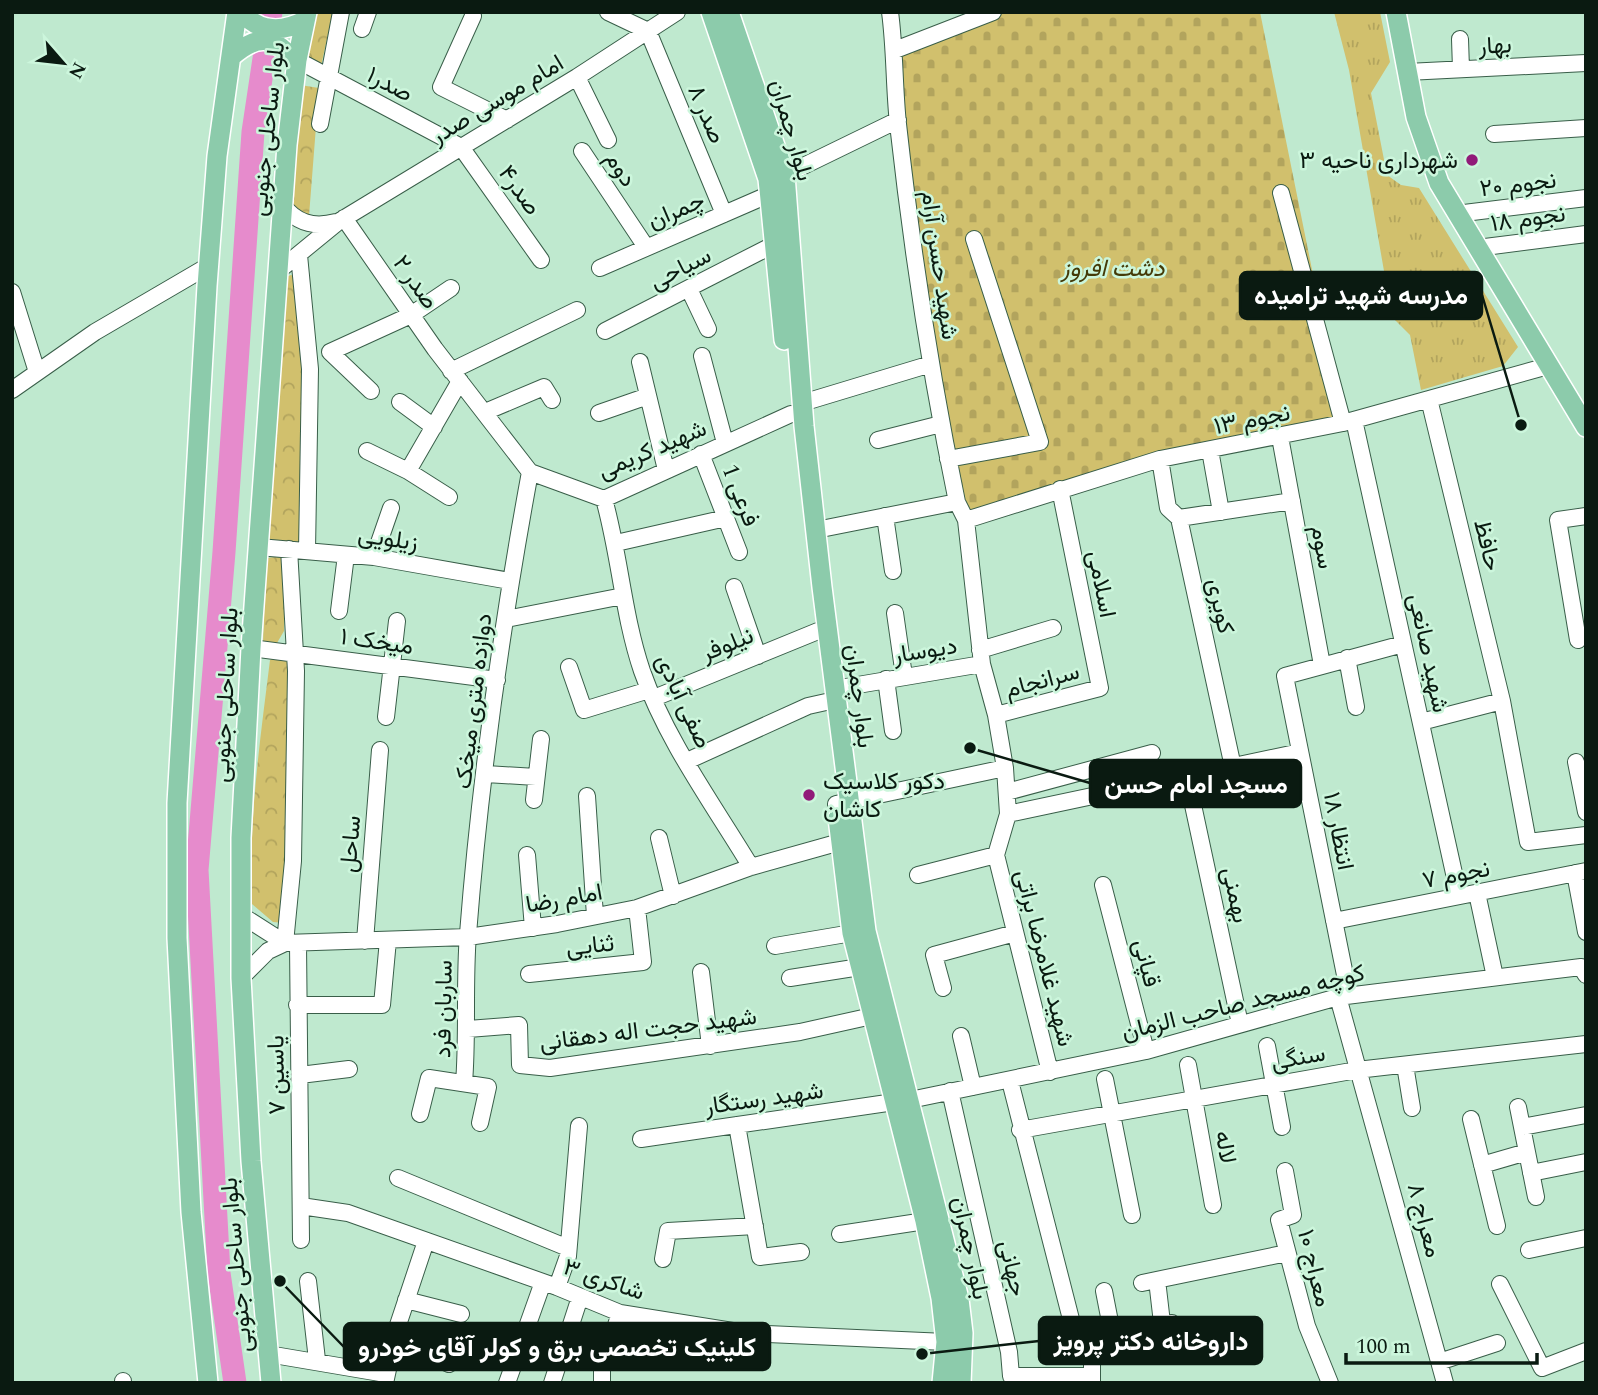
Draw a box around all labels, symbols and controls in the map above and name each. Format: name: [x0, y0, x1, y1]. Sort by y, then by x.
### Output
street label: بهار: [1476, 27, 1513, 65]
north arrow: [28, 28, 98, 98]
street label: بلوار ساحلی جنوبی: [241, 40, 295, 218]
street label: امام موسی صدر: [423, 46, 571, 154]
text: N: [60, 57, 93, 84]
street label: صدر۱: [360, 58, 419, 112]
street label: بلوار چمران: [759, 75, 823, 185]
street label: صدر ۸: [678, 79, 735, 150]
place label: شهرداری ناحیه ۳: [1299, 143, 1458, 179]
street label: دوم: [595, 144, 645, 195]
marker: شهرداری ناحیه ۳: [1464, 152, 1480, 168]
street label: صدر۴: [489, 158, 550, 223]
street label: نجوم ۲۰: [1478, 162, 1558, 208]
street label: چمران: [642, 183, 711, 239]
street label: شهید حسن آرام: [911, 188, 967, 342]
street label: نجوم ۱۸: [1488, 196, 1568, 242]
street label: سیاحی: [643, 238, 718, 300]
street label: صدر ۲: [383, 248, 447, 317]
park label: دشت افروز: [1060, 251, 1165, 287]
callout: مدرسه شهید ترامیده: [1240, 272, 1482, 319]
text: مدرسه شهید ترامیده: [1254, 276, 1468, 316]
street label: نجوم ۱۳: [1211, 395, 1293, 445]
street label: شهید کریمی: [592, 411, 713, 489]
street label: فرعی 1: [712, 459, 768, 532]
street label: حافظ: [1463, 516, 1511, 575]
street label: زیلویی: [355, 517, 420, 561]
street label: سوم: [1300, 522, 1344, 572]
street label: اسلامی: [1077, 547, 1125, 621]
street label: کویری: [1197, 575, 1243, 637]
street label: شهید صانعی: [1398, 590, 1458, 716]
street label: بلوار ساحلی جنوبی: [203, 607, 249, 784]
street label: دوازده متری میخک: [445, 611, 503, 791]
street label: نیلوفر: [695, 618, 759, 672]
street label: میخک ۱: [338, 619, 416, 665]
street label: دیوسار: [890, 628, 960, 674]
street label: بلوار چمران: [835, 642, 883, 750]
street label: صفی آبادی: [645, 648, 721, 755]
street label: سرانجام: [1001, 654, 1084, 708]
callout: مسجد امام حسن: [1090, 760, 1301, 807]
place label: دکور کلاسیک کاشان: [823, 764, 945, 828]
text: مسجد امام حسن: [1104, 765, 1288, 805]
marker: دکور کلاسیک کاشان: [801, 787, 817, 803]
street label: انتظار ۱۸: [1313, 789, 1363, 873]
street label: ساحل: [331, 814, 371, 874]
street label: نجوم ۷: [1419, 851, 1493, 899]
street label: بهمنی: [1212, 864, 1258, 927]
street label: شهید غلامرضا براتی: [1005, 866, 1083, 1050]
street label: امام رضا: [523, 875, 606, 923]
street label: ثنایی: [564, 926, 616, 966]
street label: قپانی: [1123, 935, 1169, 991]
street label: کوچه مسجد صاحب الزمان: [1118, 955, 1369, 1051]
street label: ساربان فرد: [425, 960, 463, 1058]
street label: شهید حجت اله دهقانی: [537, 999, 759, 1061]
street label: یاسین ۷: [258, 1035, 296, 1115]
street label: سنگی: [1268, 1035, 1328, 1080]
street label: شهید رستگار: [701, 1073, 826, 1125]
street label: لاله: [1204, 1128, 1246, 1167]
street label: بلوار ساحلی جنوبی: [211, 1176, 263, 1354]
street label: معراج ۸: [1397, 1179, 1451, 1262]
street label: بلوار چمران: [942, 1193, 998, 1303]
street label: معراج ۱۰: [1287, 1226, 1341, 1311]
street label: جهانی: [988, 1237, 1036, 1300]
street label: شاکری ۳: [558, 1249, 649, 1311]
callout: داروخانه دکتر پرویز: [1039, 1317, 1262, 1364]
text: داروخانه دکتر پرویز: [1053, 1322, 1249, 1362]
scale bar: [1346, 1322, 1537, 1366]
callout: کلینیک تخصصی برق و کولر آقای خودرو: [344, 1323, 770, 1370]
text: کلینیک تخصصی برق و کولر آقای خودرو: [358, 1328, 756, 1368]
text: 100 m: [1356, 1331, 1411, 1363]

